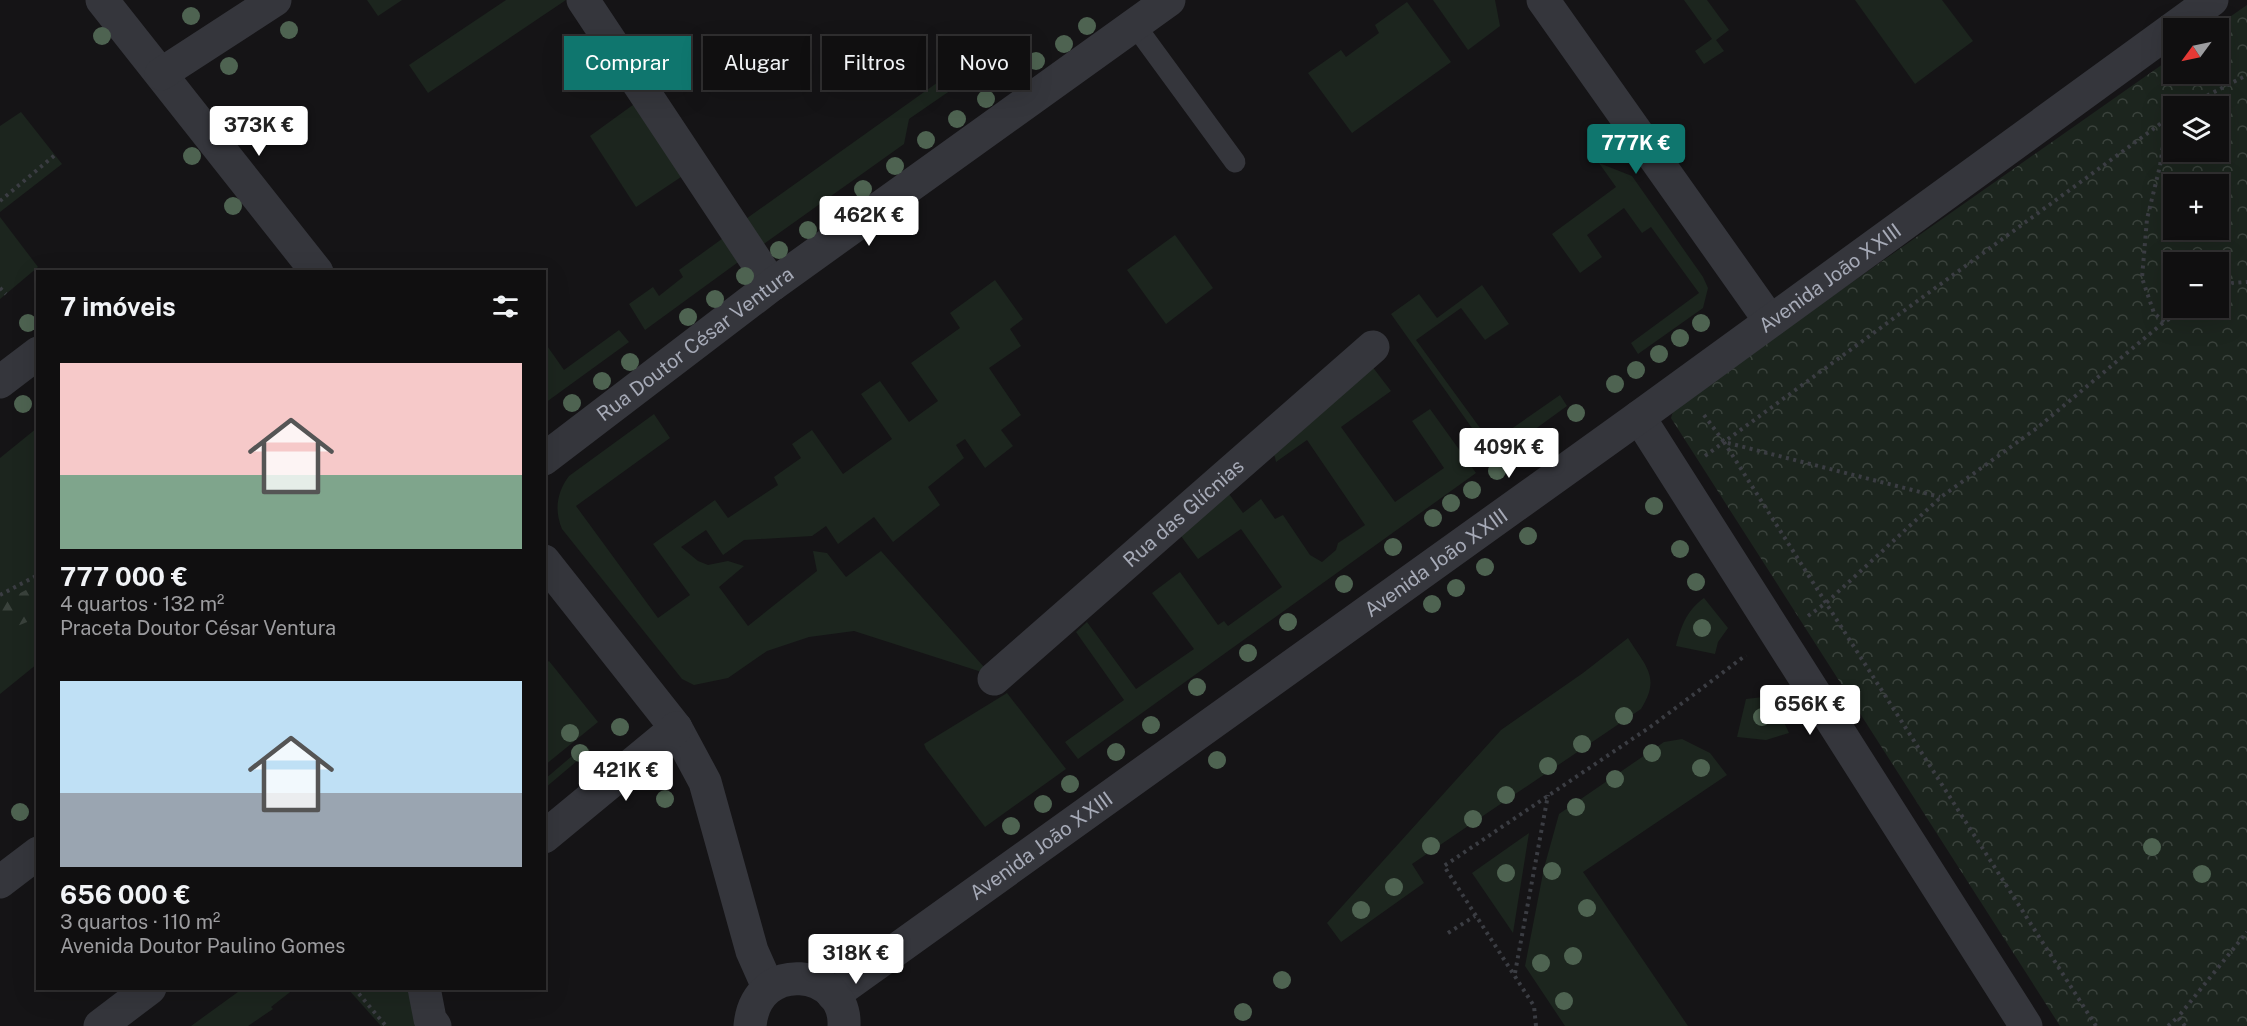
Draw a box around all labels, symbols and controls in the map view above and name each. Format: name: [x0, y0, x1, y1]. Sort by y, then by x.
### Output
north arrow: [2163, 18, 2229, 84]
map controls: [2163, 18, 2229, 318]
chip: Comprar: [564, 36, 691, 90]
chip: Alugar: [703, 36, 810, 90]
chip: Filtros: [822, 36, 926, 90]
chip: Novo: [938, 36, 1030, 90]
button: layers: [2163, 96, 2229, 162]
pin: 373K €: [210, 106, 308, 157]
text: 373K €: [224, 113, 294, 137]
pin: 777K €: [1587, 124, 1685, 175]
text: 777K €: [1601, 131, 1671, 155]
button: +: [2163, 174, 2229, 240]
pin: 462K €: [820, 196, 918, 247]
text: 462K €: [834, 203, 904, 227]
street label: Avenida João XXIII: [1754, 218, 1906, 338]
button: −: [2163, 252, 2229, 318]
street label: Rua Doutor César Ventura: [592, 262, 798, 426]
icon: filters: [489, 290, 522, 323]
text: 7 imóveis: [60, 291, 176, 322]
icon: home: [237, 402, 345, 510]
pin: 409K €: [1460, 428, 1558, 479]
text: 409K €: [1473, 435, 1545, 459]
street label: Rua das Glícnias: [1118, 454, 1249, 572]
street label: Avenida João XXIII: [1360, 503, 1512, 622]
text: 777 000 €: [60, 561, 188, 592]
text: 4 quartos · 132 m²: [60, 592, 224, 616]
text: Praceta Doutor César Ventura: [60, 616, 336, 640]
pin: 656K €: [1761, 685, 1859, 736]
text: 656K €: [1774, 692, 1846, 716]
icon: home: [237, 720, 345, 828]
pin: 421K €: [577, 751, 675, 802]
text: 421K €: [593, 758, 659, 782]
street label: Avenida João XXIII: [965, 786, 1117, 905]
text: 656 000 €: [60, 879, 191, 910]
text: 3 quartos · 110 m²: [60, 910, 220, 934]
text: Avenida Doutor Paulino Gomes: [60, 934, 345, 958]
pin: 318K €: [807, 934, 905, 985]
text: 318K €: [822, 941, 890, 965]

